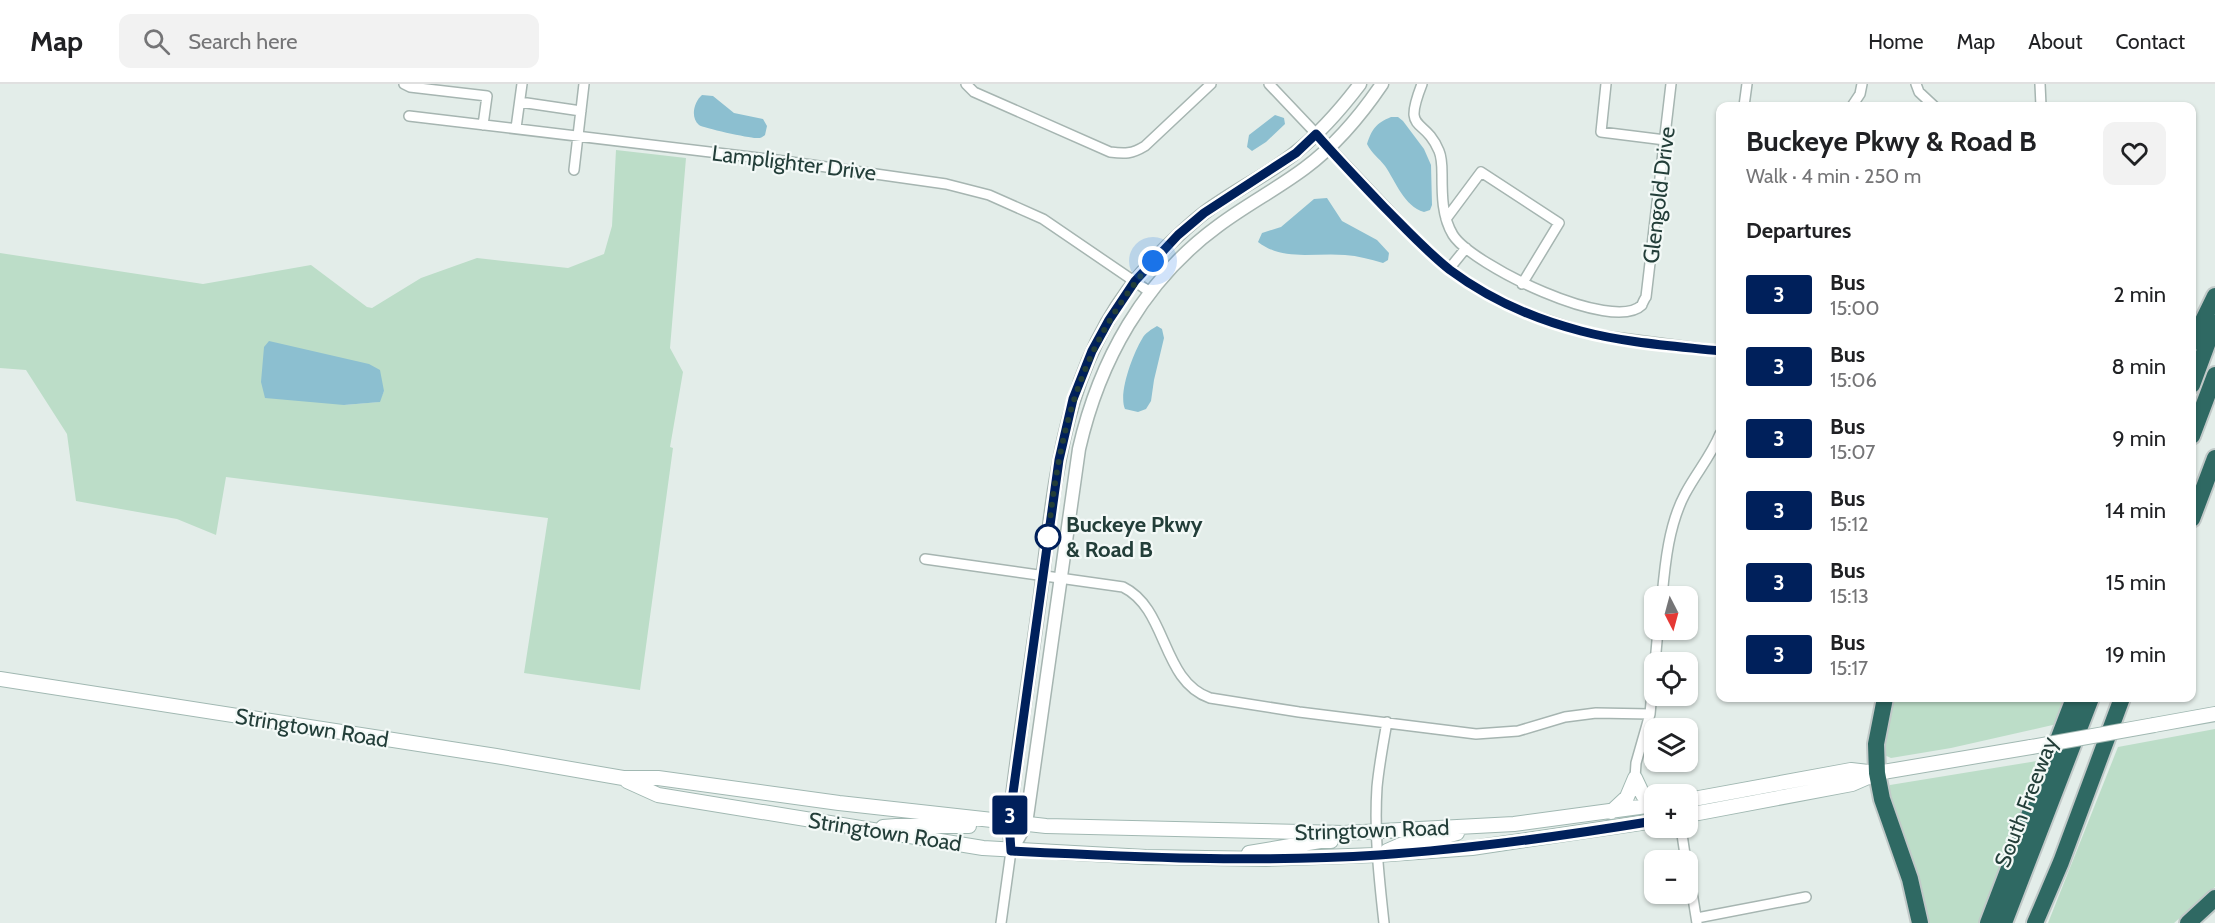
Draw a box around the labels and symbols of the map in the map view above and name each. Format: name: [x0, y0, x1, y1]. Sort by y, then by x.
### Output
street label: Glengold Drive: [1637, 125, 1681, 265]
street label: Lamplighter Drive: [710, 140, 878, 186]
your location: [1138, 246, 1168, 276]
place label: Buckeye Pkwy & Road B: [1066, 511, 1203, 563]
marker: Buckeye Pkwy & Road B: [1035, 524, 1061, 550]
north arrow: [1644, 586, 1698, 640]
street label: Stringtown Road: [233, 703, 391, 753]
street label: South Freeway: [1989, 733, 2063, 871]
line badge: 3: [990, 796, 1030, 834]
street label: Stringtown Road: [806, 807, 964, 857]
street label: Stringtown Road: [1294, 814, 1450, 846]

